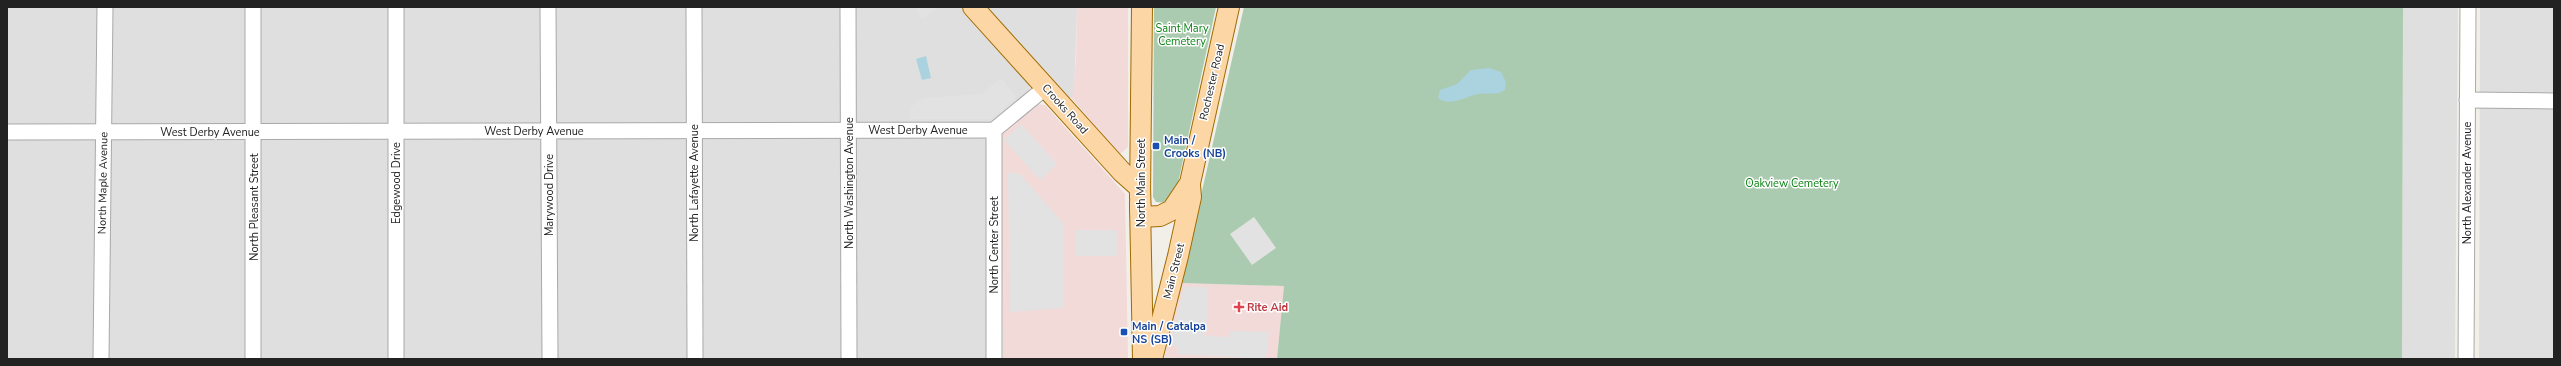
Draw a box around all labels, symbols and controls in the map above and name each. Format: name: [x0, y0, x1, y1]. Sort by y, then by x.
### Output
park label: Saint Mary Cemetery: [1155, 21, 1209, 49]
street label: Rochester Road: [1196, 42, 1228, 122]
street label: Crooks Road: [1038, 81, 1092, 137]
street label: North Washington Avenue: [842, 117, 857, 249]
street label: North Alexander Avenue: [2460, 122, 2475, 244]
street label: West Derby Avenue: [868, 123, 968, 138]
street label: West Derby Avenue: [484, 124, 584, 139]
street label: North Lafayette Avenue: [687, 124, 702, 242]
street label: West Derby Avenue: [160, 125, 260, 140]
street label: North Maple Avenue: [95, 132, 111, 234]
place label: Main / Crooks (NB): [1164, 133, 1226, 161]
street label: North Main Street: [1134, 139, 1149, 227]
marker: Main / Crooks (NB): [1151, 141, 1161, 151]
street label: Edgewood Drive: [389, 142, 404, 224]
street label: North Pleasant Street: [247, 153, 262, 261]
street label: Marywood Drive: [542, 154, 557, 236]
park label: Oakview Cemetery: [1745, 176, 1839, 191]
street label: North Center Street: [987, 196, 1002, 293]
street label: Main Street: [1160, 241, 1188, 300]
place label: Rite Aid: [1247, 300, 1288, 315]
marker: Rite Aid: [1234, 302, 1244, 312]
place label: Main / Catalpa NS (SB): [1132, 319, 1206, 347]
marker: Main / Catalpa NS (SB): [1119, 327, 1129, 337]

